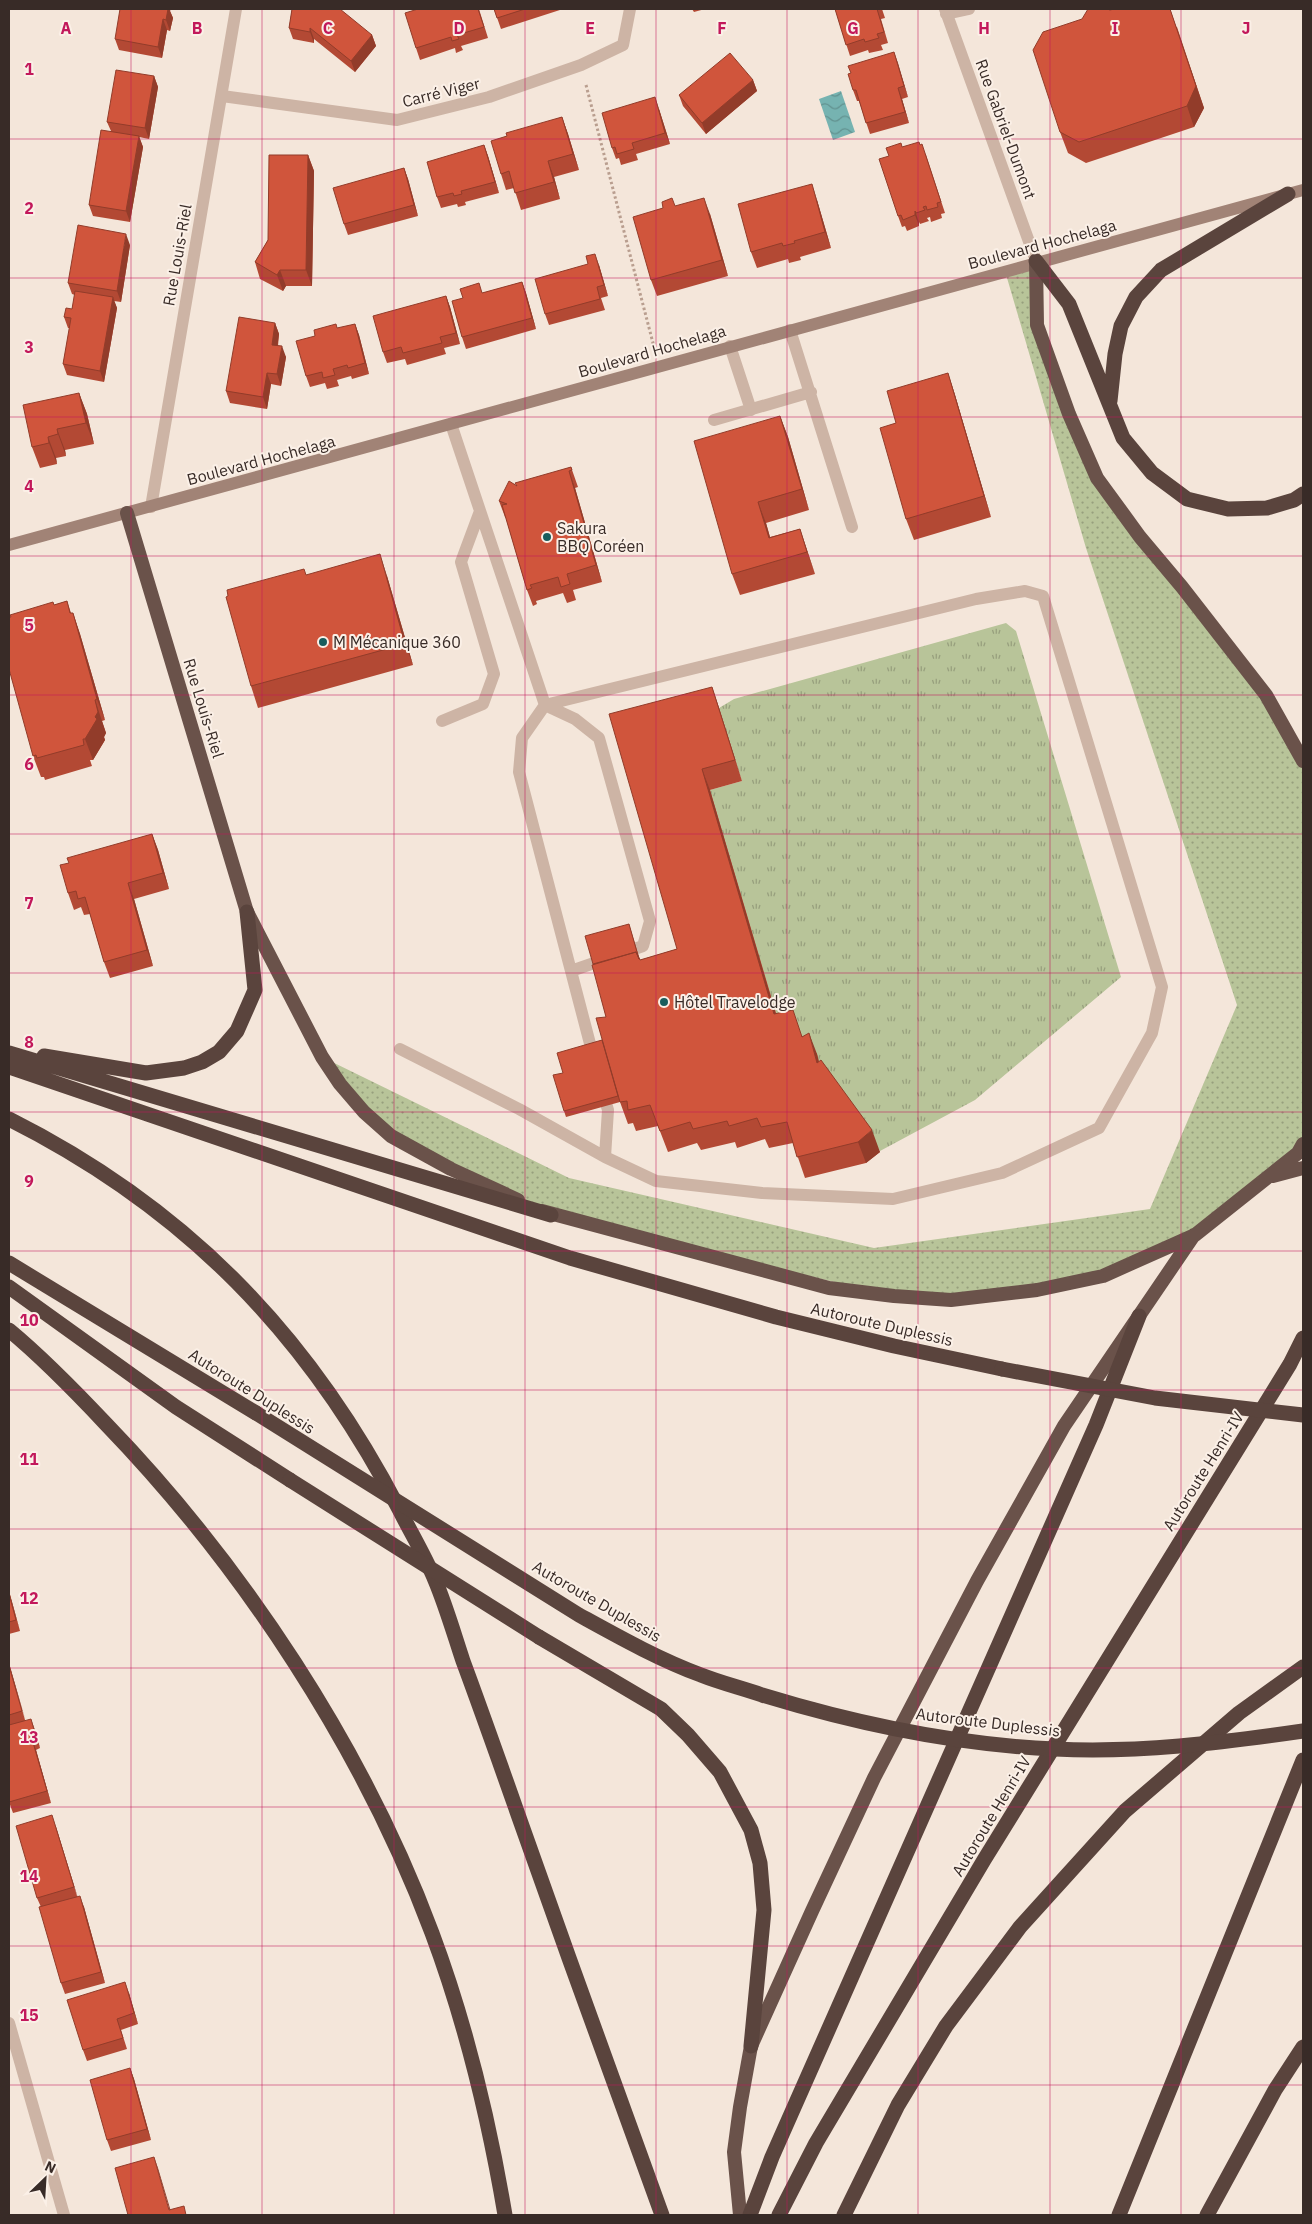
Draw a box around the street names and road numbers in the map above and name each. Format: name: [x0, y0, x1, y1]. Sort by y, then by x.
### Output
street label: Rue Gabriel-Dumont: [971, 56, 1041, 202]
street label: Carré Viger: [400, 73, 482, 111]
street label: Rue Louis-Riel: [158, 202, 196, 308]
street label: Boulevard Hochelaga: [966, 214, 1119, 273]
street label: Boulevard Hochelaga: [576, 320, 729, 382]
street label: Boulevard Hochelaga: [185, 430, 338, 489]
street label: Rue Louis-Riel: [179, 656, 229, 760]
street label: Autoroute Duplessis: [809, 1298, 955, 1350]
street label: Autoroute Duplessis: [185, 1344, 319, 1438]
street label: Autoroute Henri-IV: [1158, 1407, 1248, 1534]
street label: Autoroute Duplessis: [529, 1556, 665, 1646]
street label: Autoroute Duplessis: [915, 1703, 1061, 1741]
street label: Autoroute Henri-IV: [947, 1752, 1035, 1880]

